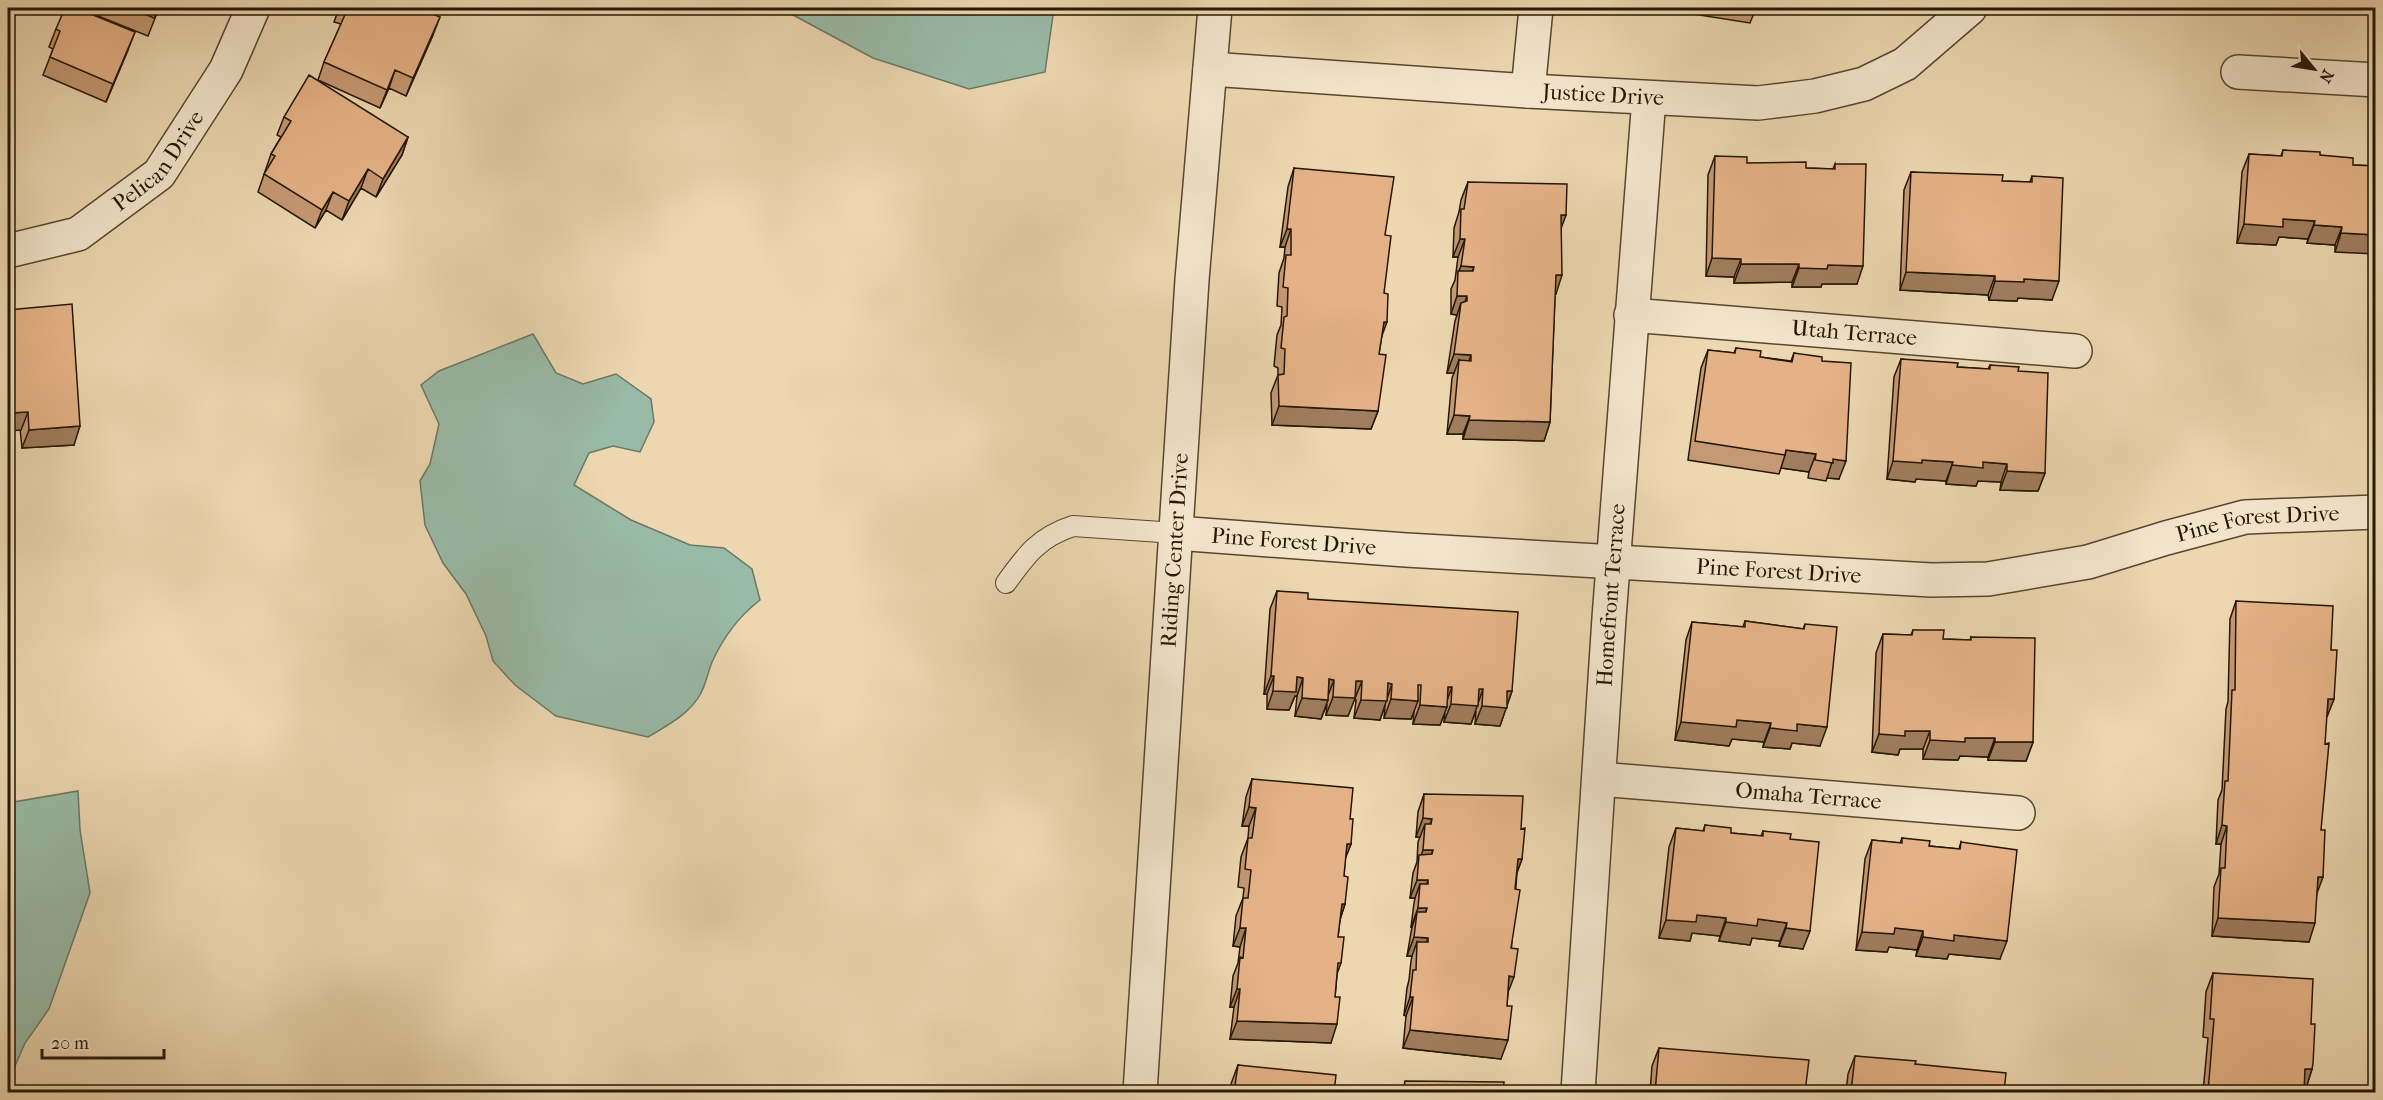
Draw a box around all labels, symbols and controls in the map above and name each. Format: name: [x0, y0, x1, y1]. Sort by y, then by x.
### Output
north arrow: [2284, 39, 2344, 99]
text: N: [2315, 66, 2338, 87]
street label: Justice Drive: [1540, 79, 1665, 111]
street label: Pelican Drive: [108, 106, 209, 217]
street label: Utah Terrace: [1791, 315, 1918, 351]
street label: Riding Center Drive: [1155, 452, 1194, 648]
street label: Pine Forest Drive: [2173, 500, 2340, 548]
street label: Homefront Terrace: [1592, 503, 1631, 687]
street label: Pine Forest Drive: [1210, 523, 1377, 561]
street label: Pine Forest Drive: [1695, 554, 1862, 589]
street label: Omaha Terrace: [1734, 777, 1883, 815]
scale bar: [42, 1022, 164, 1060]
text: 20 m: [51, 1033, 89, 1054]

